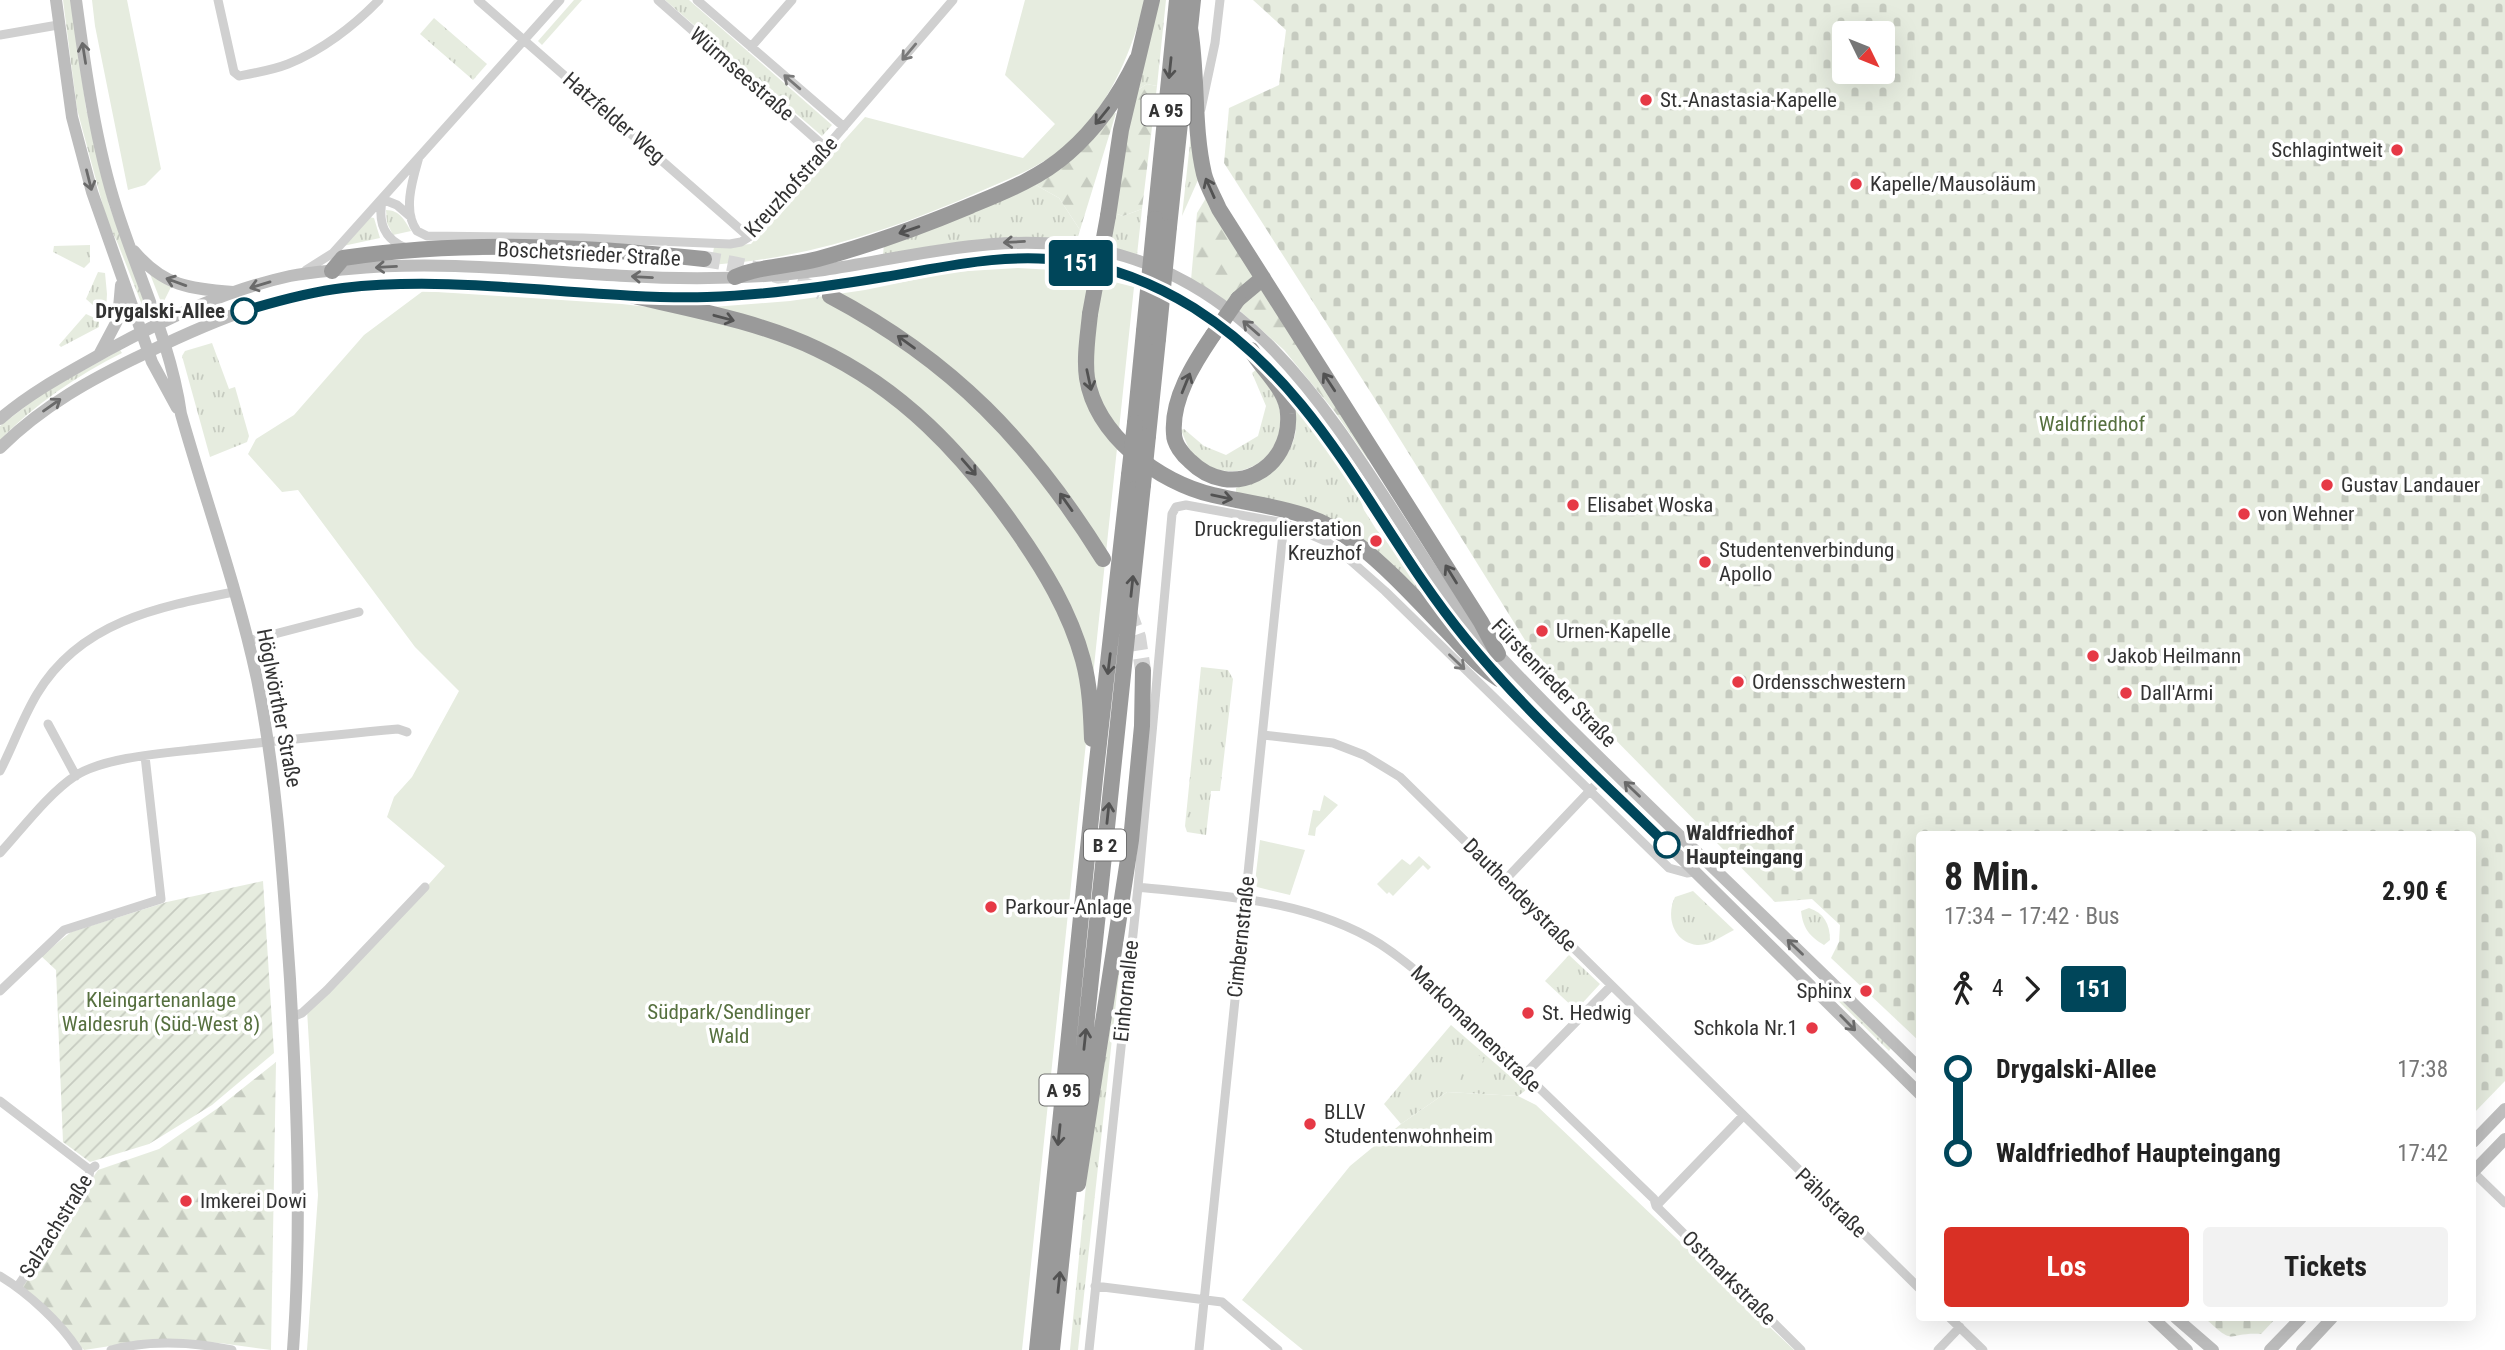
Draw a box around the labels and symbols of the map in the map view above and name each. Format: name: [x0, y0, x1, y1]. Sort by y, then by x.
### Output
north arrow: [1832, 21, 1895, 84]
street label: Würmseestraße: [685, 22, 799, 126]
one-way arrow: [77, 42, 90, 65]
one-way arrow: [901, 42, 917, 60]
one-way arrow: [1164, 56, 1177, 79]
street label: Hatzfelder Weg: [558, 67, 670, 169]
one-way arrow: [784, 74, 802, 90]
place label: St.-Anastasia-Kapelle: [1660, 88, 1837, 112]
marker: St.-Anastasia-Kapelle: [1638, 92, 1654, 108]
road number: A 95: [1142, 94, 1190, 125]
one-way arrow: [1094, 107, 1109, 125]
street label: Kreuzhofstraße: [740, 132, 842, 242]
place label: Schlagintweit: [2271, 138, 2383, 162]
marker: Schlagintweit: [2389, 142, 2405, 158]
one-way arrow: [83, 168, 96, 191]
place label: Kapelle/Mausoläum: [1870, 172, 2036, 196]
marker: Kapelle/Mausoläum: [1848, 176, 1864, 192]
one-way arrow: [1203, 178, 1216, 200]
one-way arrow: [898, 225, 920, 237]
one-way arrow: [1003, 236, 1026, 249]
street label: Boschetsrieder Straße: [497, 237, 681, 271]
line badge: 151: [1041, 240, 1121, 286]
one-way arrow: [375, 260, 398, 273]
one-way arrow: [631, 271, 654, 284]
one-way arrow: [165, 275, 187, 288]
one-way arrow: [249, 279, 271, 292]
marker: Drygalski-Allee: [231, 298, 257, 324]
place label: Drygalski-Allee: [95, 299, 225, 323]
one-way arrow: [712, 312, 735, 325]
one-way arrow: [1242, 320, 1260, 336]
one-way arrow: [897, 335, 916, 349]
one-way arrow: [1083, 368, 1097, 391]
one-way arrow: [1180, 373, 1193, 394]
one-way arrow: [1321, 373, 1335, 393]
one-way arrow: [42, 398, 61, 412]
park label: Waldfriedhof: [2039, 412, 2146, 436]
one-way arrow: [961, 458, 977, 476]
place label: Gustav Landauer: [2341, 473, 2480, 497]
marker: Gustav Landauer: [2319, 477, 2335, 493]
one-way arrow: [1210, 491, 1233, 505]
one-way arrow: [1059, 493, 1073, 512]
place label: Elisabet Woska: [1587, 493, 1713, 517]
marker: Elisabet Woska: [1565, 497, 1581, 513]
place label: von Wehner: [2258, 502, 2354, 526]
marker: von Wehner: [2236, 506, 2252, 522]
place label: Druckregulierstation Kreuzhof: [1194, 517, 1362, 565]
marker: Druckregulierstation Kreuzhof: [1368, 533, 1384, 549]
place label: Studentenverbindung Apollo: [1719, 538, 1894, 586]
marker: Studentenverbindung Apollo: [1697, 554, 1713, 570]
one-way arrow: [1444, 565, 1458, 585]
one-way arrow: [1126, 575, 1139, 598]
street label: Fürstenrieder Straße: [1487, 614, 1621, 752]
place label: Urnen-Kapelle: [1556, 619, 1671, 643]
marker: Urnen-Kapelle: [1534, 623, 1550, 639]
street label: Höglwörther Straße: [252, 627, 306, 790]
place label: Jakob Heilmann: [2107, 644, 2241, 668]
marker: Jakob Heilmann: [2085, 648, 2101, 664]
one-way arrow: [1102, 653, 1115, 675]
one-way arrow: [1449, 653, 1466, 670]
place label: Ordensschwestern: [1752, 670, 1906, 694]
marker: Ordensschwestern: [1730, 674, 1746, 690]
place label: Dall'Armi: [2140, 681, 2213, 705]
marker: Dall'Armi: [2118, 685, 2134, 701]
one-way arrow: [1624, 781, 1641, 798]
one-way arrow: [1102, 802, 1115, 824]
place label: Waldfriedhof Haupteingang: [1686, 821, 1803, 869]
road number: B 2: [1084, 830, 1126, 860]
marker: Waldfriedhof Haupteingang: [1654, 832, 1680, 858]
street label: Dauthendeystraße: [1458, 833, 1582, 957]
street label: Cimbernstraße: [1223, 875, 1259, 999]
place label: Parkour-Anlage: [1005, 895, 1132, 919]
marker: Parkour-Anlage: [983, 899, 999, 915]
street label: Einhornallee: [1109, 939, 1143, 1043]
one-way arrow: [1787, 939, 1804, 956]
street label: Markomannenstraße: [1406, 961, 1546, 1097]
place label: Sphinx: [1796, 979, 1852, 1003]
marker: Sphinx: [1858, 983, 1874, 999]
park label: Kleingartenanlage Waldesruh (Süd-West 8): [62, 988, 260, 1036]
park label: Südpark/Sendlinger Wald: [647, 1000, 811, 1048]
place label: St. Hedwig: [1542, 1001, 1632, 1025]
marker: St. Hedwig: [1520, 1005, 1536, 1021]
one-way arrow: [1839, 1014, 1856, 1031]
place label: Schkola Nr.1: [1694, 1016, 1798, 1040]
marker: Schkola Nr.1: [1804, 1020, 1820, 1036]
one-way arrow: [1078, 1028, 1091, 1051]
road number: A 95: [1040, 1074, 1088, 1106]
place label: BLLV Studentenwohnheim: [1324, 1100, 1493, 1148]
marker: BLLV Studentenwohnheim: [1302, 1116, 1318, 1132]
one-way arrow: [1052, 1123, 1065, 1146]
street label: Pählstraße: [1791, 1163, 1872, 1243]
street label: Salzachstraße: [15, 1170, 97, 1282]
place label: Imkerei Dowi: [200, 1189, 307, 1213]
marker: Imkerei Dowi: [178, 1193, 194, 1209]
street label: Ostmarkstraße: [1677, 1226, 1781, 1330]
one-way arrow: [1053, 1271, 1066, 1294]

